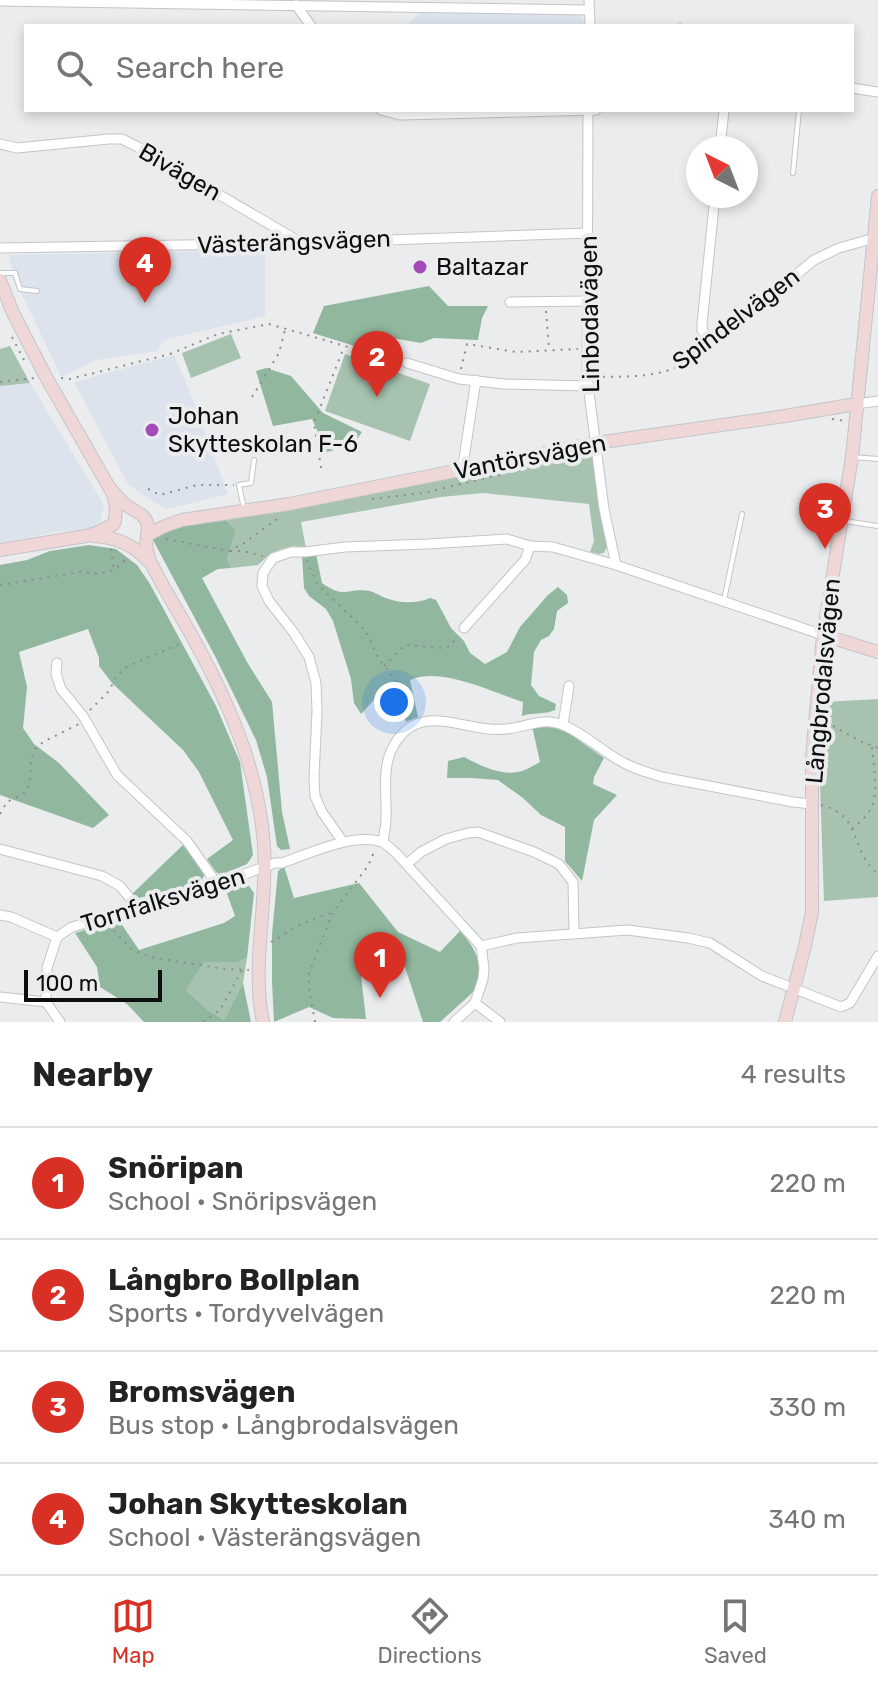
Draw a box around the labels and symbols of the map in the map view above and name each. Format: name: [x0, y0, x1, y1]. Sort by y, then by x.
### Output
north arrow: [686, 136, 758, 208]
street label: Bivägen: [134, 137, 226, 207]
street label: Västerängsvägen: [197, 225, 391, 259]
street label: Linbodavägen: [575, 235, 605, 393]
pin: 4: [119, 237, 171, 303]
place label: Baltazar: [436, 253, 528, 281]
marker: Baltazar: [411, 258, 429, 276]
street label: Spindelvägen: [667, 262, 805, 376]
pin: 2: [351, 331, 403, 397]
place label: Johan Skytteskolan F-6: [168, 402, 358, 458]
marker: Johan Skytteskolan F-6: [143, 421, 161, 439]
street label: Vantörsvägen: [452, 429, 608, 485]
pin: 3: [799, 483, 851, 549]
street label: Långbrodalsvägen: [800, 577, 846, 785]
your location: [374, 682, 414, 722]
street label: Tornfalksvägen: [78, 862, 248, 938]
pin: 1: [354, 932, 406, 998]
scale bar: [24, 966, 162, 1002]

